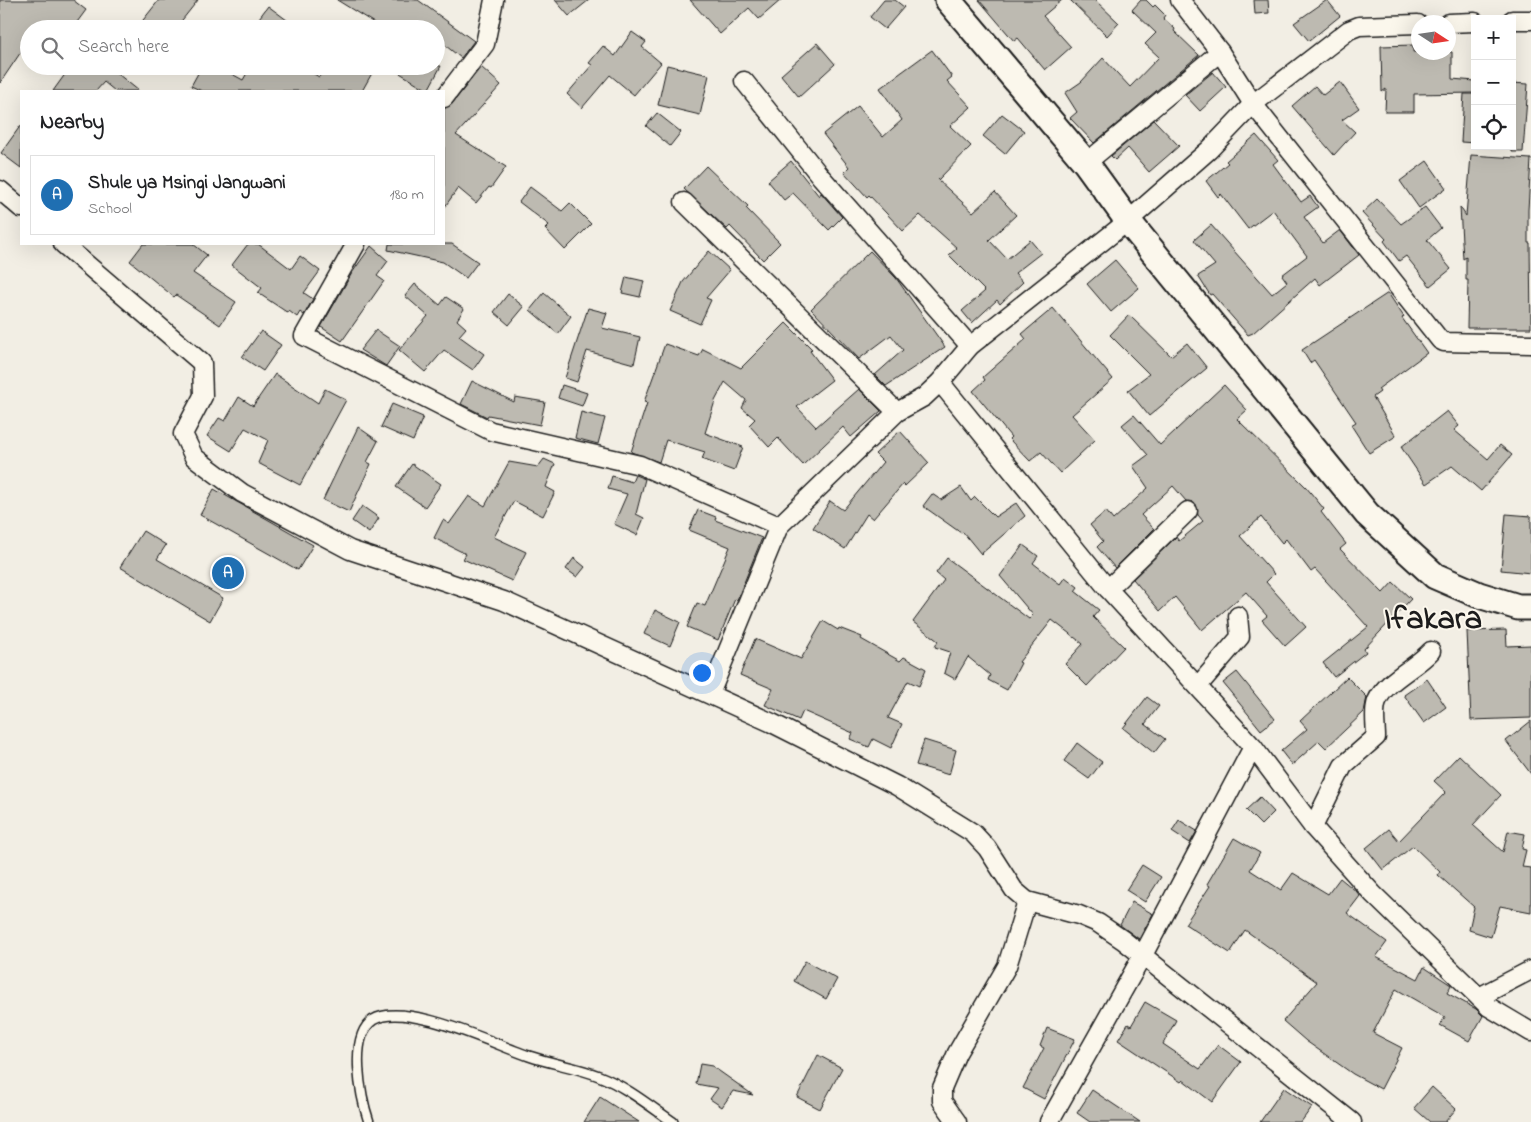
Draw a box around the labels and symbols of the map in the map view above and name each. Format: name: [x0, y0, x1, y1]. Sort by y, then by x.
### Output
north arrow: [1411, 15, 1456, 60]
pin: A: [212, 554, 244, 592]
district label: Ifakara: [1384, 597, 1482, 644]
your location: [689, 660, 715, 686]

